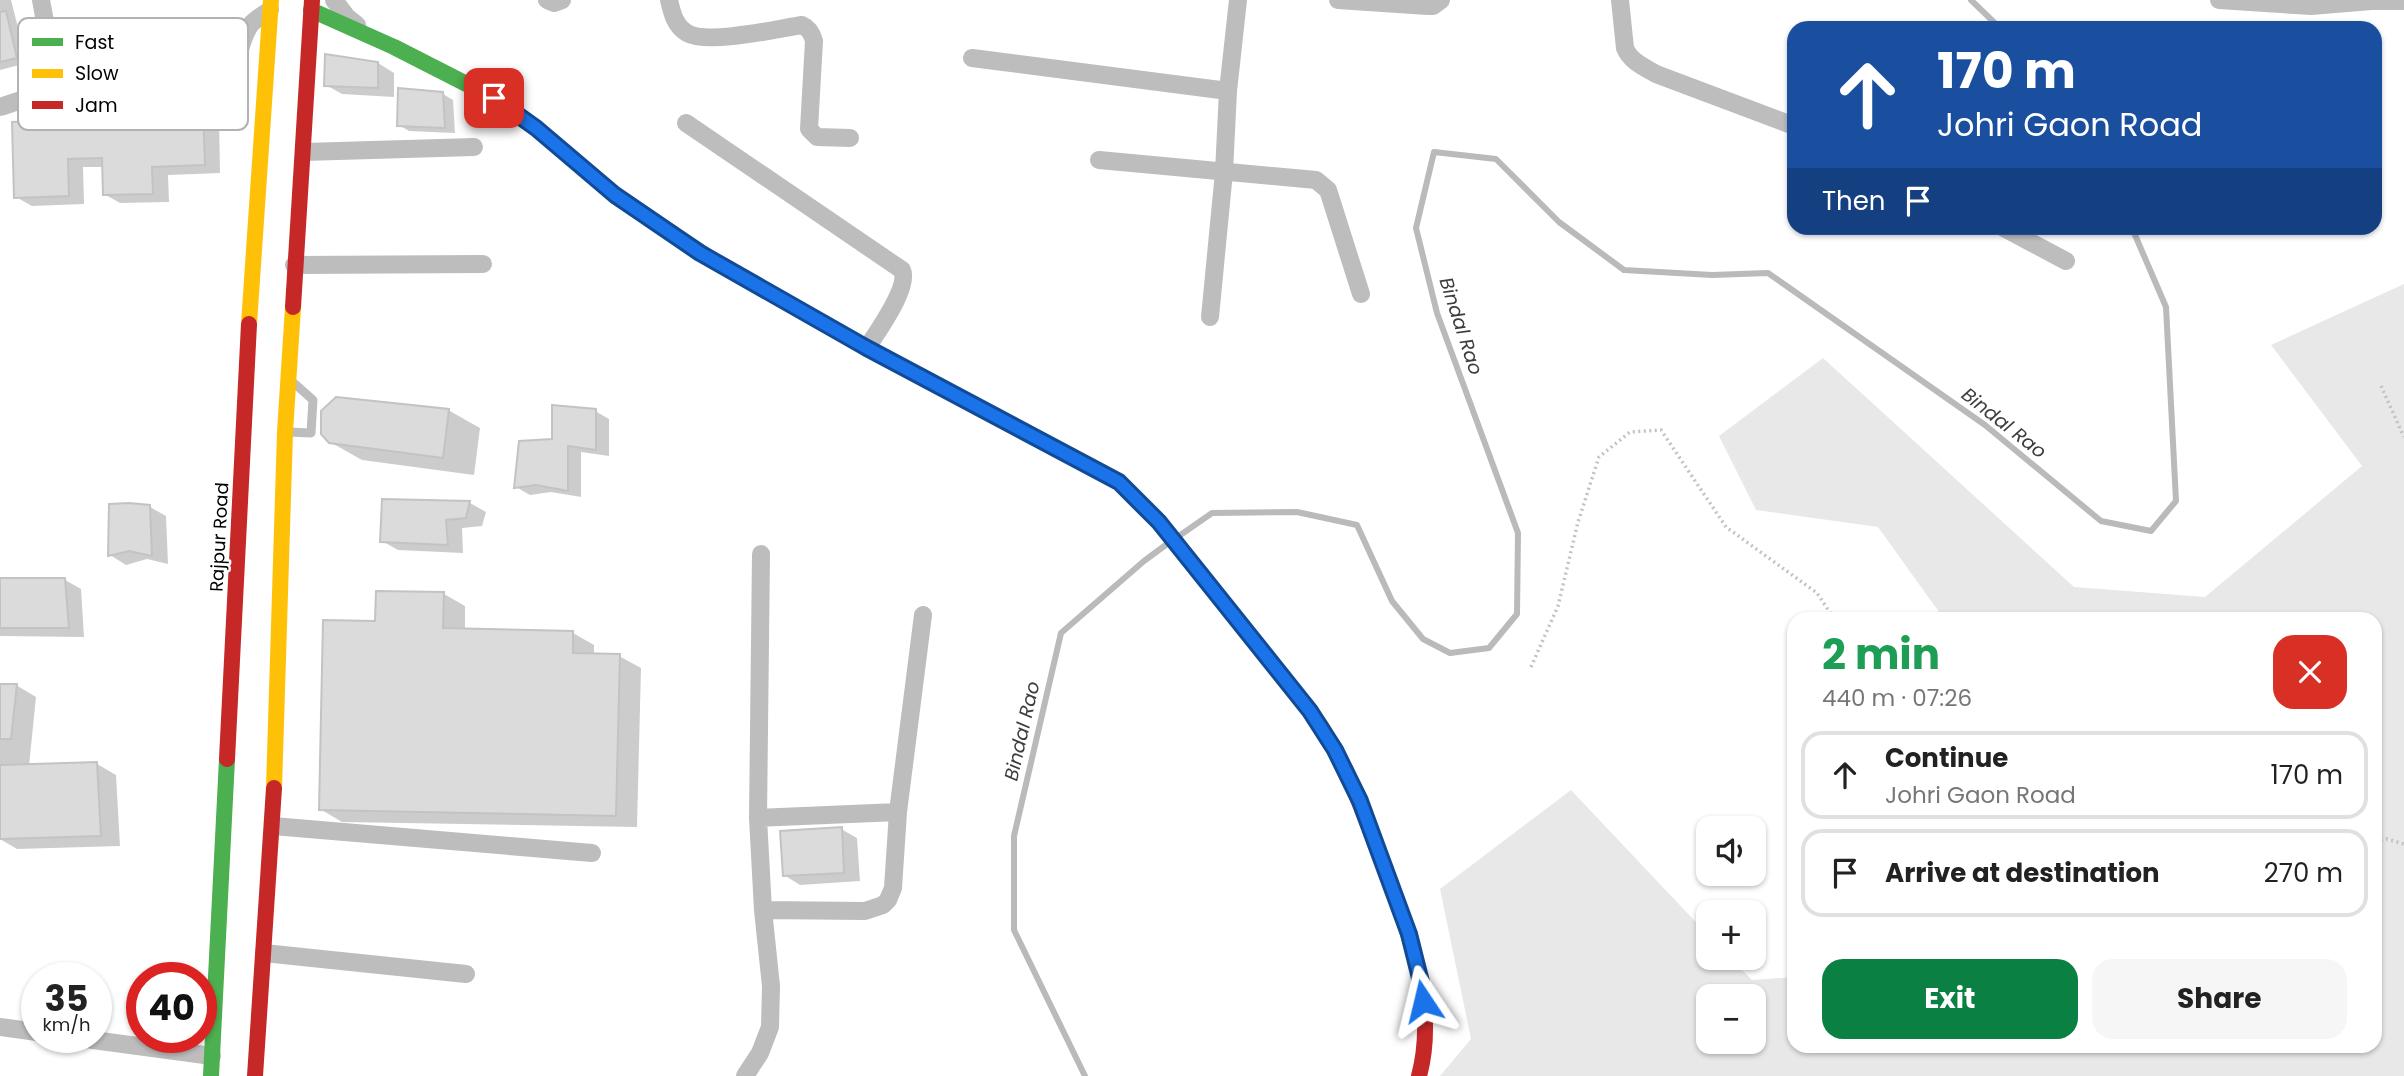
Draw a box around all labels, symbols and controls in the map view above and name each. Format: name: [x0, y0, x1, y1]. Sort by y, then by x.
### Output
legend: [18, 18, 248, 130]
text: Fast: [75, 29, 114, 56]
text: 170 m: [1937, 37, 2076, 105]
icon: ahead: [1822, 49, 1913, 140]
text: Slow: [75, 60, 119, 87]
pin: [464, 68, 524, 128]
icon: arrive: [475, 79, 513, 117]
text: Jam: [75, 92, 117, 119]
text: Johri Gaon Road: [1937, 102, 2203, 147]
icon: arrive: [1899, 182, 1937, 220]
text: Then: [1822, 183, 1885, 219]
water label: Bindal Rao: [1433, 274, 1489, 378]
water label: Bindal Rao: [1956, 381, 2052, 465]
street label: Rajpur Road: [204, 482, 234, 592]
text: 2 min: [1822, 625, 1940, 684]
button: close: [2273, 635, 2347, 709]
water label: Bindal Rao: [997, 679, 1047, 783]
text: 440 m · 07:26: [1822, 682, 1972, 714]
text: Continue: [1885, 740, 2008, 776]
icon: ahead: [1826, 756, 1864, 794]
text: 170 m: [2270, 757, 2343, 793]
text: Johri Gaon Road: [1885, 779, 2076, 811]
map controls: [1696, 816, 1766, 1054]
button: sound: [1696, 816, 1766, 886]
icon: arrive: [1826, 854, 1864, 892]
text: Arrive at destination: [1885, 855, 2160, 891]
text: 270 m: [2264, 855, 2343, 891]
button: +: [1696, 900, 1766, 970]
button: Exit: [1822, 959, 2078, 1039]
button: Share: [2092, 959, 2347, 1039]
speed limit sign: 40: [126, 962, 217, 1053]
position arrow: [1386, 964, 1460, 1038]
text: 35: [45, 974, 88, 1023]
button: −: [1696, 984, 1766, 1054]
text: km/h: [43, 1012, 90, 1037]

